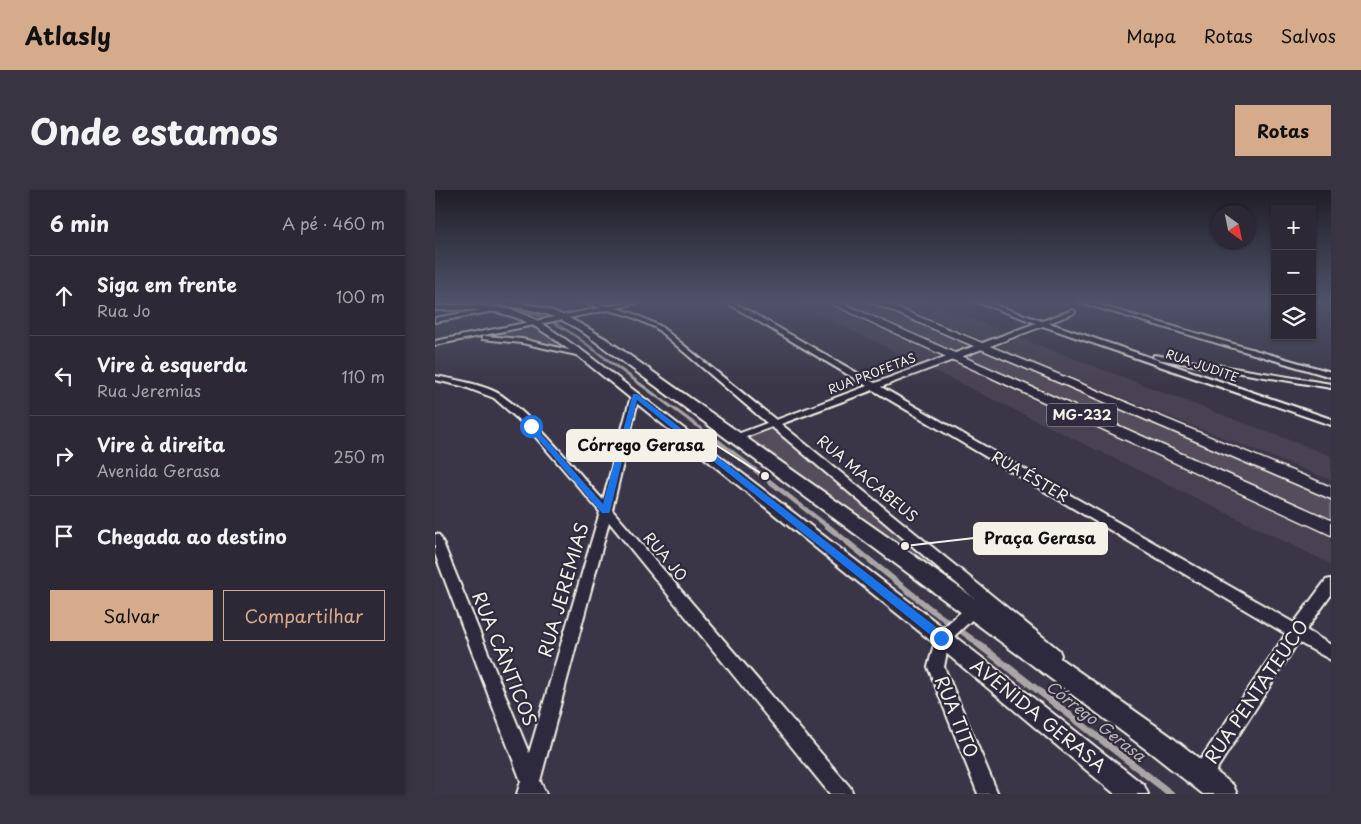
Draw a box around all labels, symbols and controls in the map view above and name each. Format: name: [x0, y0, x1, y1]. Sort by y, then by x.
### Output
text: Atlasly: [25, 17, 111, 53]
text: Mapa: [1126, 22, 1176, 49]
text: Rotas: [1204, 22, 1253, 49]
text: Salvos: [1281, 22, 1336, 49]
text: Onde estamos: [30, 104, 278, 157]
button: Rotas: [1235, 105, 1331, 156]
north arrow: [1211, 205, 1256, 250]
map controls: [1271, 205, 1316, 340]
button: +: [1271, 205, 1316, 250]
text: 6 min: [50, 207, 109, 239]
text: A pé · 460 m: [282, 211, 385, 235]
button: −: [1271, 250, 1316, 295]
text: Siga em frente: [97, 270, 237, 298]
icon: ahead: [50, 282, 78, 310]
text: 100 m: [336, 284, 385, 308]
button: layers: [1271, 295, 1316, 340]
text: Rua Jo: [97, 298, 150, 322]
street label: RUA JUDITE: [1163, 344, 1241, 386]
street label: RUA PROFETAS: [825, 348, 918, 398]
text: Vire à esquerda: [97, 350, 248, 378]
icon: left: [50, 362, 78, 390]
text: 110 m: [342, 364, 385, 388]
text: Rua Jeremias: [97, 378, 201, 402]
road number: MG-232: [1047, 404, 1117, 426]
route start: [520, 415, 543, 438]
street label: RUA MACABEUS: [813, 429, 923, 527]
text: Vire à direita: [97, 430, 225, 458]
callout: Córrego Gerasa: [567, 430, 716, 461]
text: Córrego Gerasa: [577, 432, 706, 456]
icon: right: [50, 442, 78, 470]
text: 250 m: [334, 444, 385, 468]
street label: RUA ÉSTER: [988, 444, 1074, 507]
text: Avenida Gerasa: [97, 458, 220, 482]
street label: RUA JEREMIAS: [530, 519, 595, 660]
icon: arrive: [50, 522, 78, 550]
text: Chegada ao destino: [97, 522, 287, 550]
callout: Praça Gerasa: [974, 523, 1107, 554]
text: Praça Gerasa: [984, 525, 1096, 549]
street label: RUA JO: [639, 526, 694, 586]
street label: RUA CÂNTICOS: [466, 587, 545, 730]
button: Salvar: [50, 590, 213, 641]
button: Compartilhar: [223, 590, 385, 641]
street label: RUA PENTATEUCO: [1197, 614, 1314, 769]
route end: [930, 627, 953, 650]
street label: AVENIDA GERASA: [965, 652, 1113, 778]
street label: RUA TITO: [929, 671, 986, 761]
water label: Córrego Gerasa: [1042, 674, 1152, 767]

